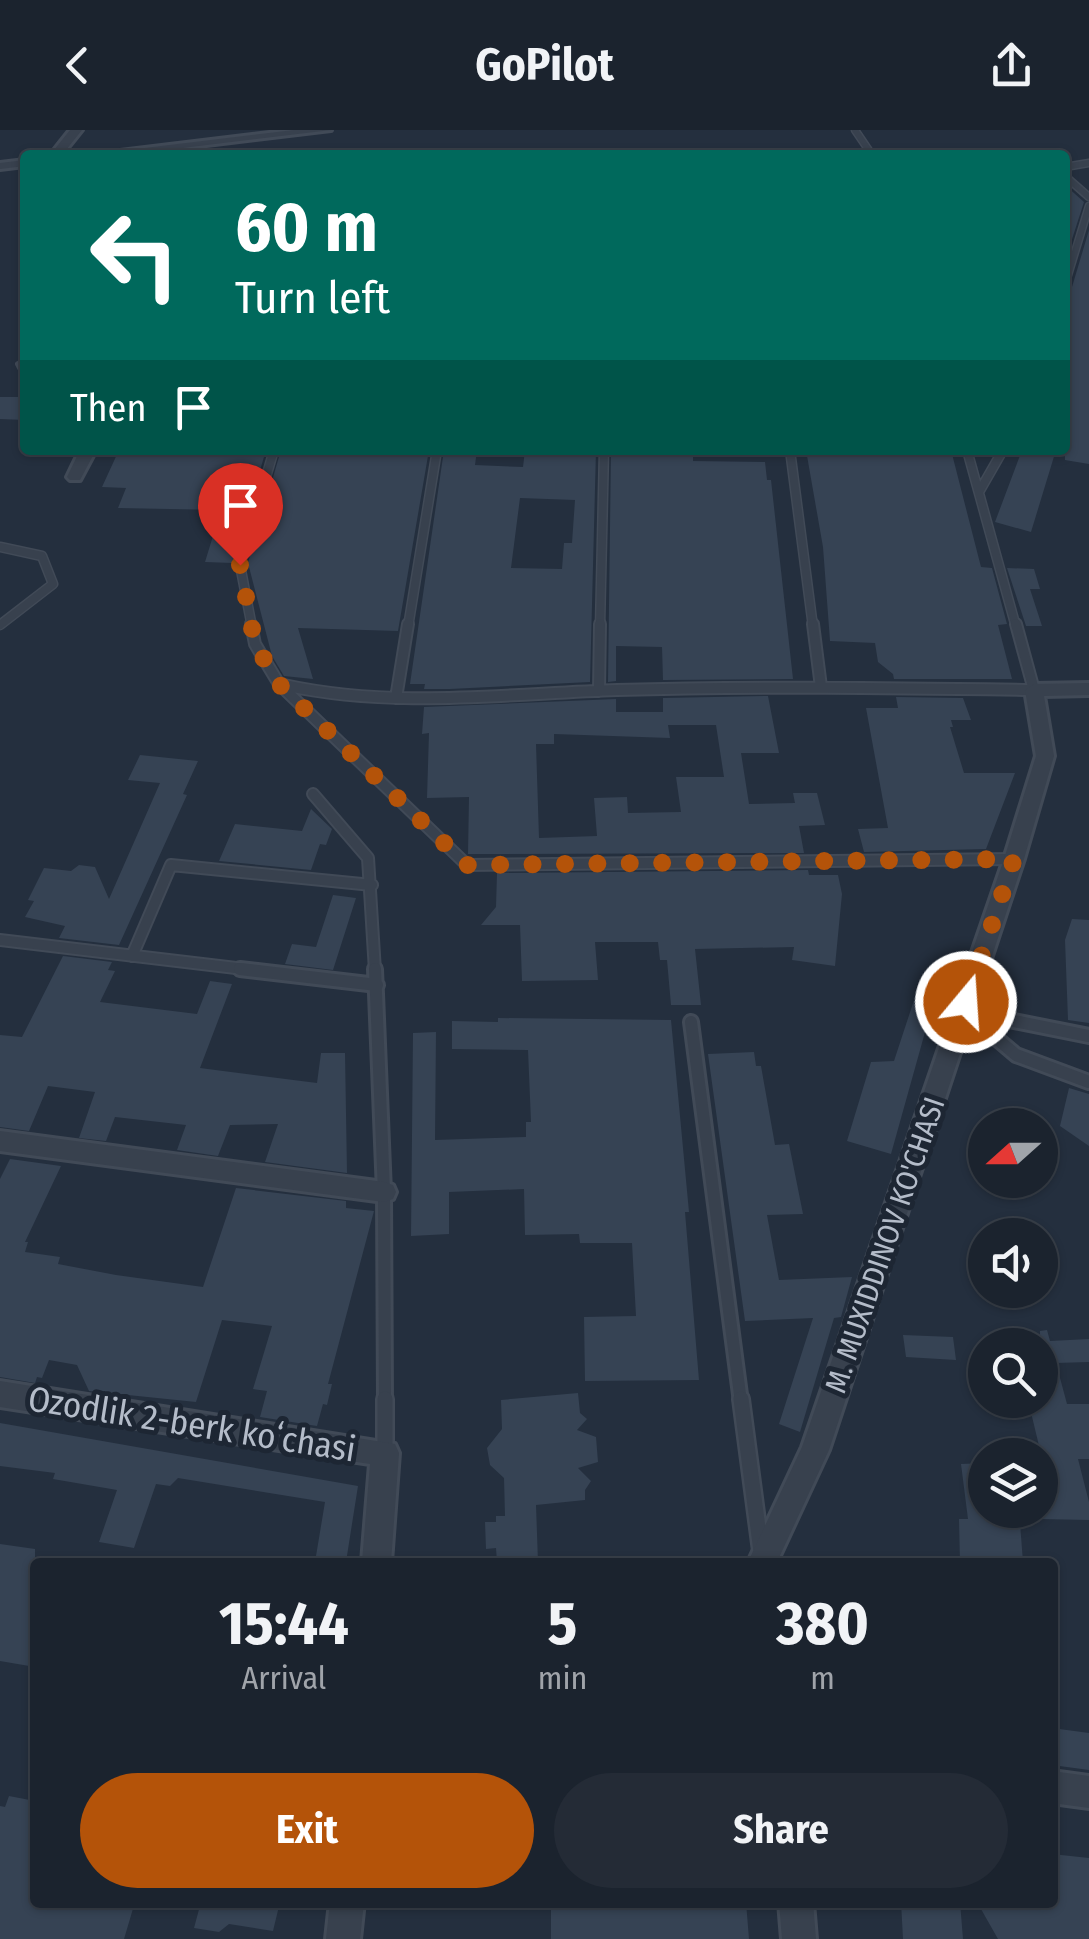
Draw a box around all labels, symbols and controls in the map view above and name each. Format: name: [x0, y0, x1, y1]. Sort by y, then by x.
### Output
icon: back: [50, 38, 105, 93]
text: GoPilot: [475, 38, 614, 92]
icon: share: [984, 38, 1039, 93]
text: 60 m: [235, 186, 378, 270]
icon: left: [70, 190, 200, 320]
text: Turn left: [235, 271, 390, 325]
icon: arrive: [166, 380, 221, 435]
text: Then: [70, 385, 146, 431]
pin: [198, 463, 283, 566]
icon: arrive: [213, 478, 268, 533]
position arrow: [914, 950, 1018, 1054]
street label: M. MUXIDDINOV KO'CHASI: [817, 1092, 953, 1398]
north arrow: [968, 1108, 1058, 1198]
map controls: [968, 1108, 1058, 1528]
button: sound: [968, 1218, 1058, 1308]
button: search: [968, 1328, 1058, 1418]
street label: Ozodlik 2-berk koʻchasi: [25, 1377, 359, 1471]
button: layers: [968, 1438, 1058, 1528]
text: 15:44: [219, 1588, 349, 1660]
text: 5: [548, 1588, 577, 1660]
text: 380: [776, 1588, 869, 1660]
text: Arrival: [241, 1659, 326, 1697]
text: min: [538, 1659, 587, 1697]
text: m: [810, 1659, 835, 1697]
button: Exit: [80, 1773, 534, 1888]
button: Share: [554, 1773, 1008, 1888]

